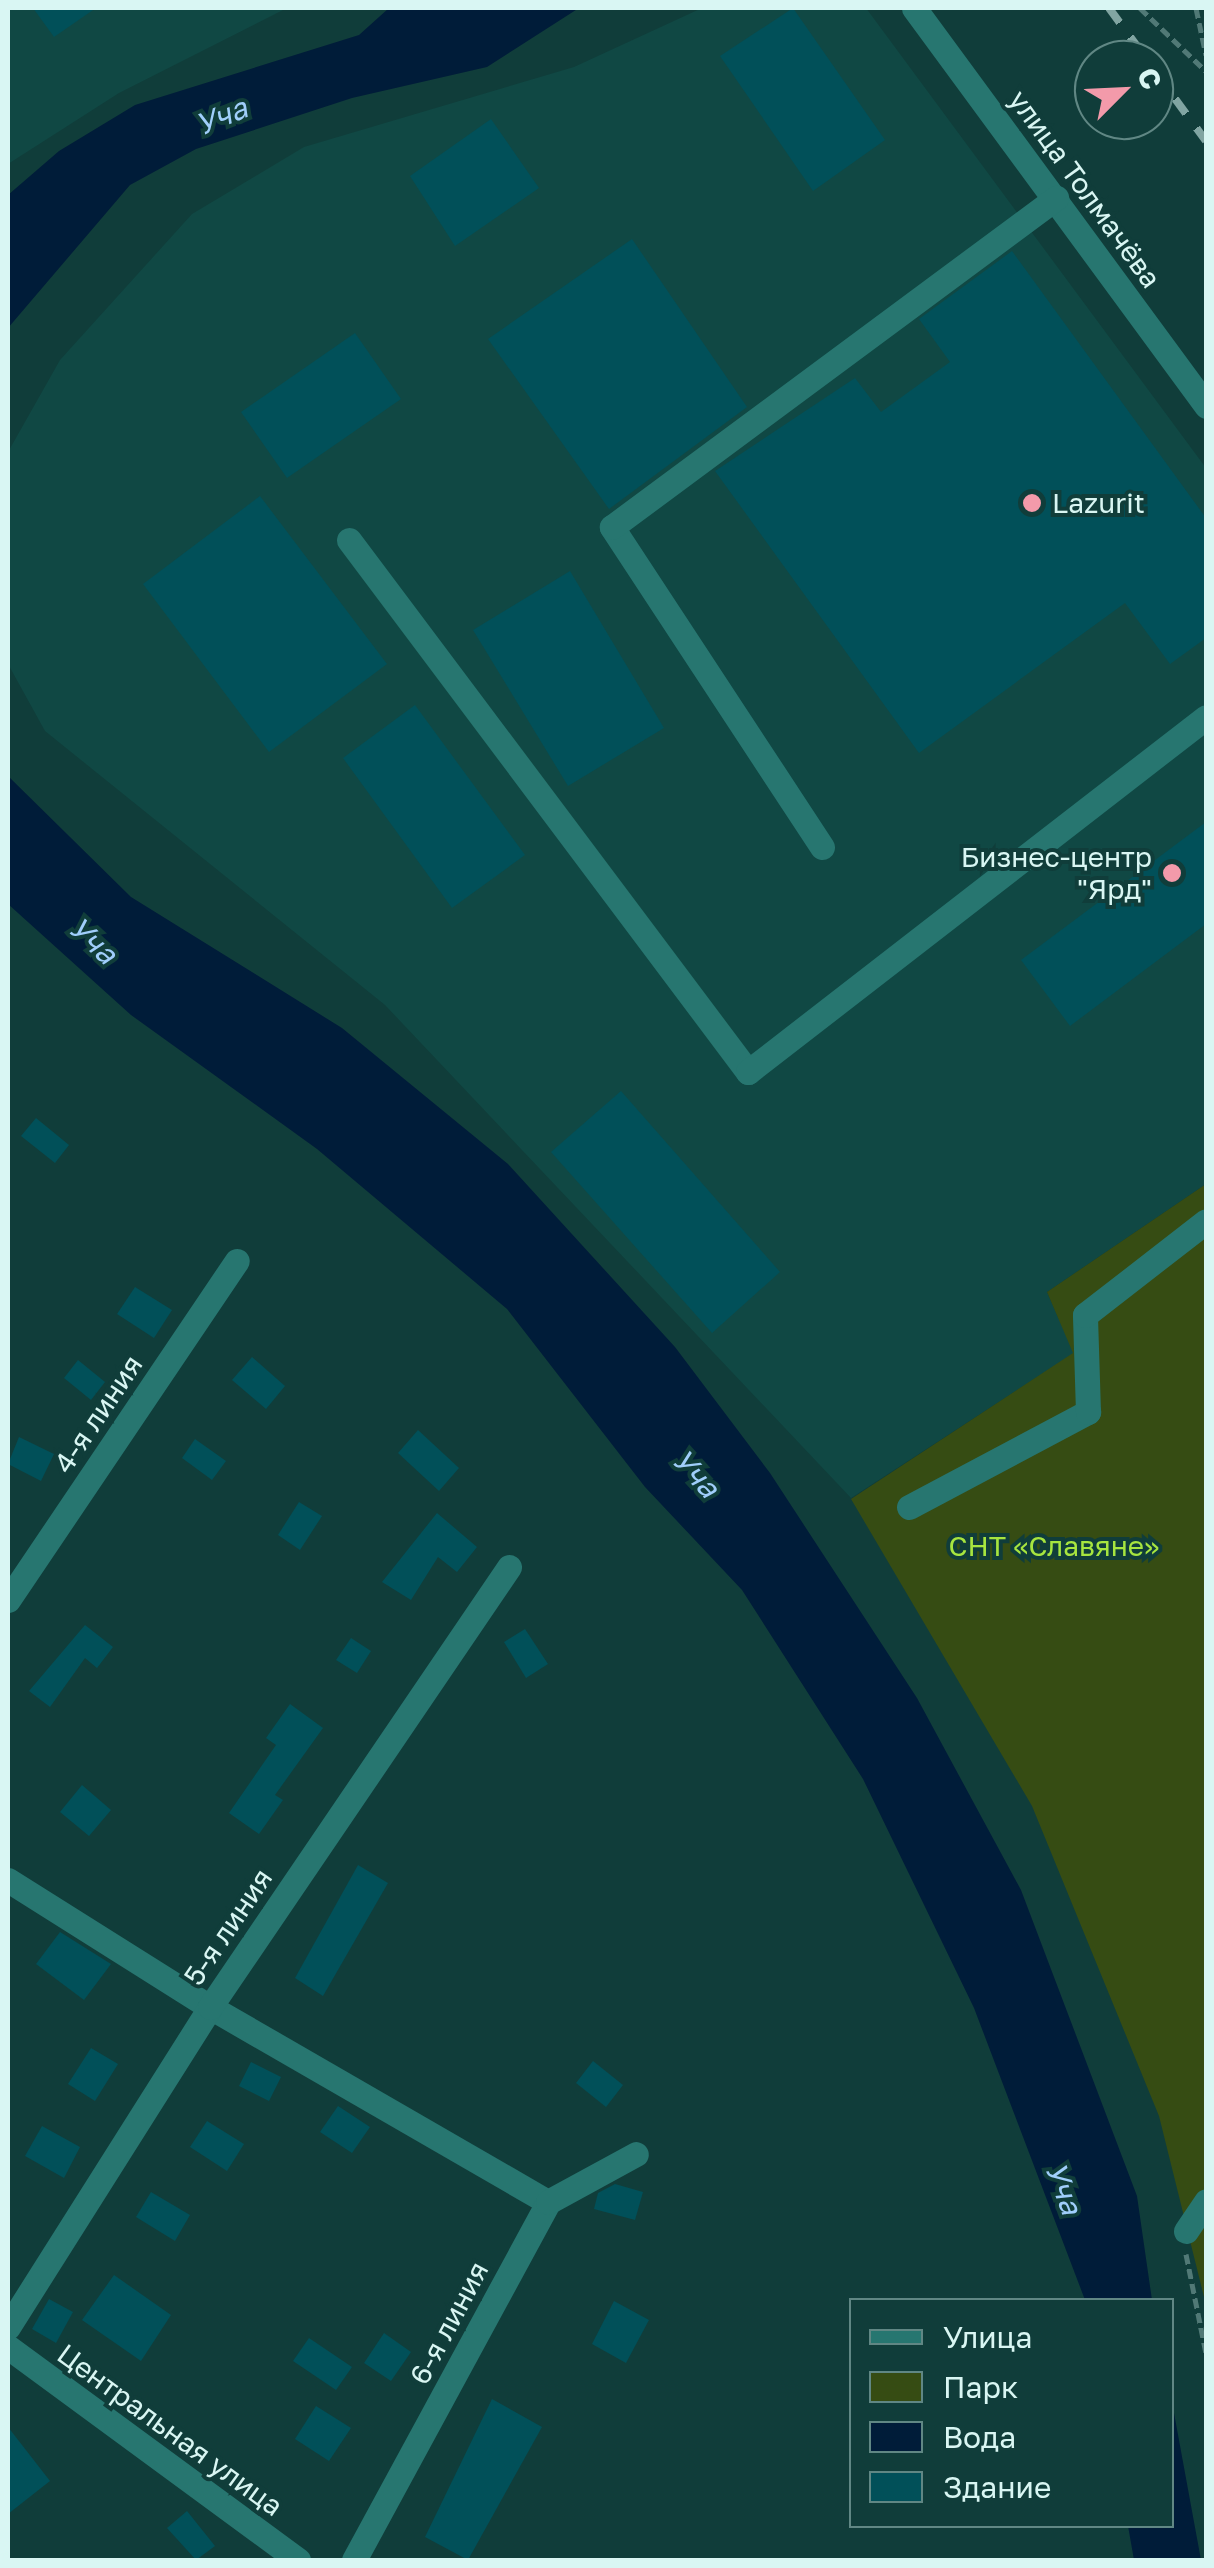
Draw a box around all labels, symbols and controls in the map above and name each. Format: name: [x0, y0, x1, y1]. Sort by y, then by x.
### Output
north arrow: [1074, 40, 1174, 140]
text: С: [1131, 63, 1169, 94]
street label: улица Толмачёва: [1002, 84, 1168, 294]
water label: Уча: [190, 89, 252, 143]
place label: Lazurit: [1052, 486, 1145, 520]
marker: Lazurit: [1021, 492, 1043, 514]
place label: Бизнес-центр "Ярд": [961, 840, 1152, 906]
marker: Бизнес-центр "Ярд": [1161, 862, 1183, 884]
water label: Уча: [61, 909, 125, 971]
street label: 4-я линия: [47, 1349, 149, 1479]
water label: Уча: [665, 1441, 727, 1505]
park label: СНТ «Славяне»: [949, 1529, 1159, 1563]
street label: 5-я линия: [177, 1862, 279, 1992]
water label: Уча: [1038, 2157, 1090, 2219]
street label: 6-я линия: [403, 2256, 495, 2390]
legend: [849, 2298, 1174, 2528]
text: Улица: [943, 2319, 1032, 2355]
street label: Центральная улица: [51, 2337, 289, 2523]
text: Парк: [943, 2369, 1018, 2405]
text: Вода: [943, 2419, 1016, 2455]
text: Здание: [943, 2469, 1051, 2505]

